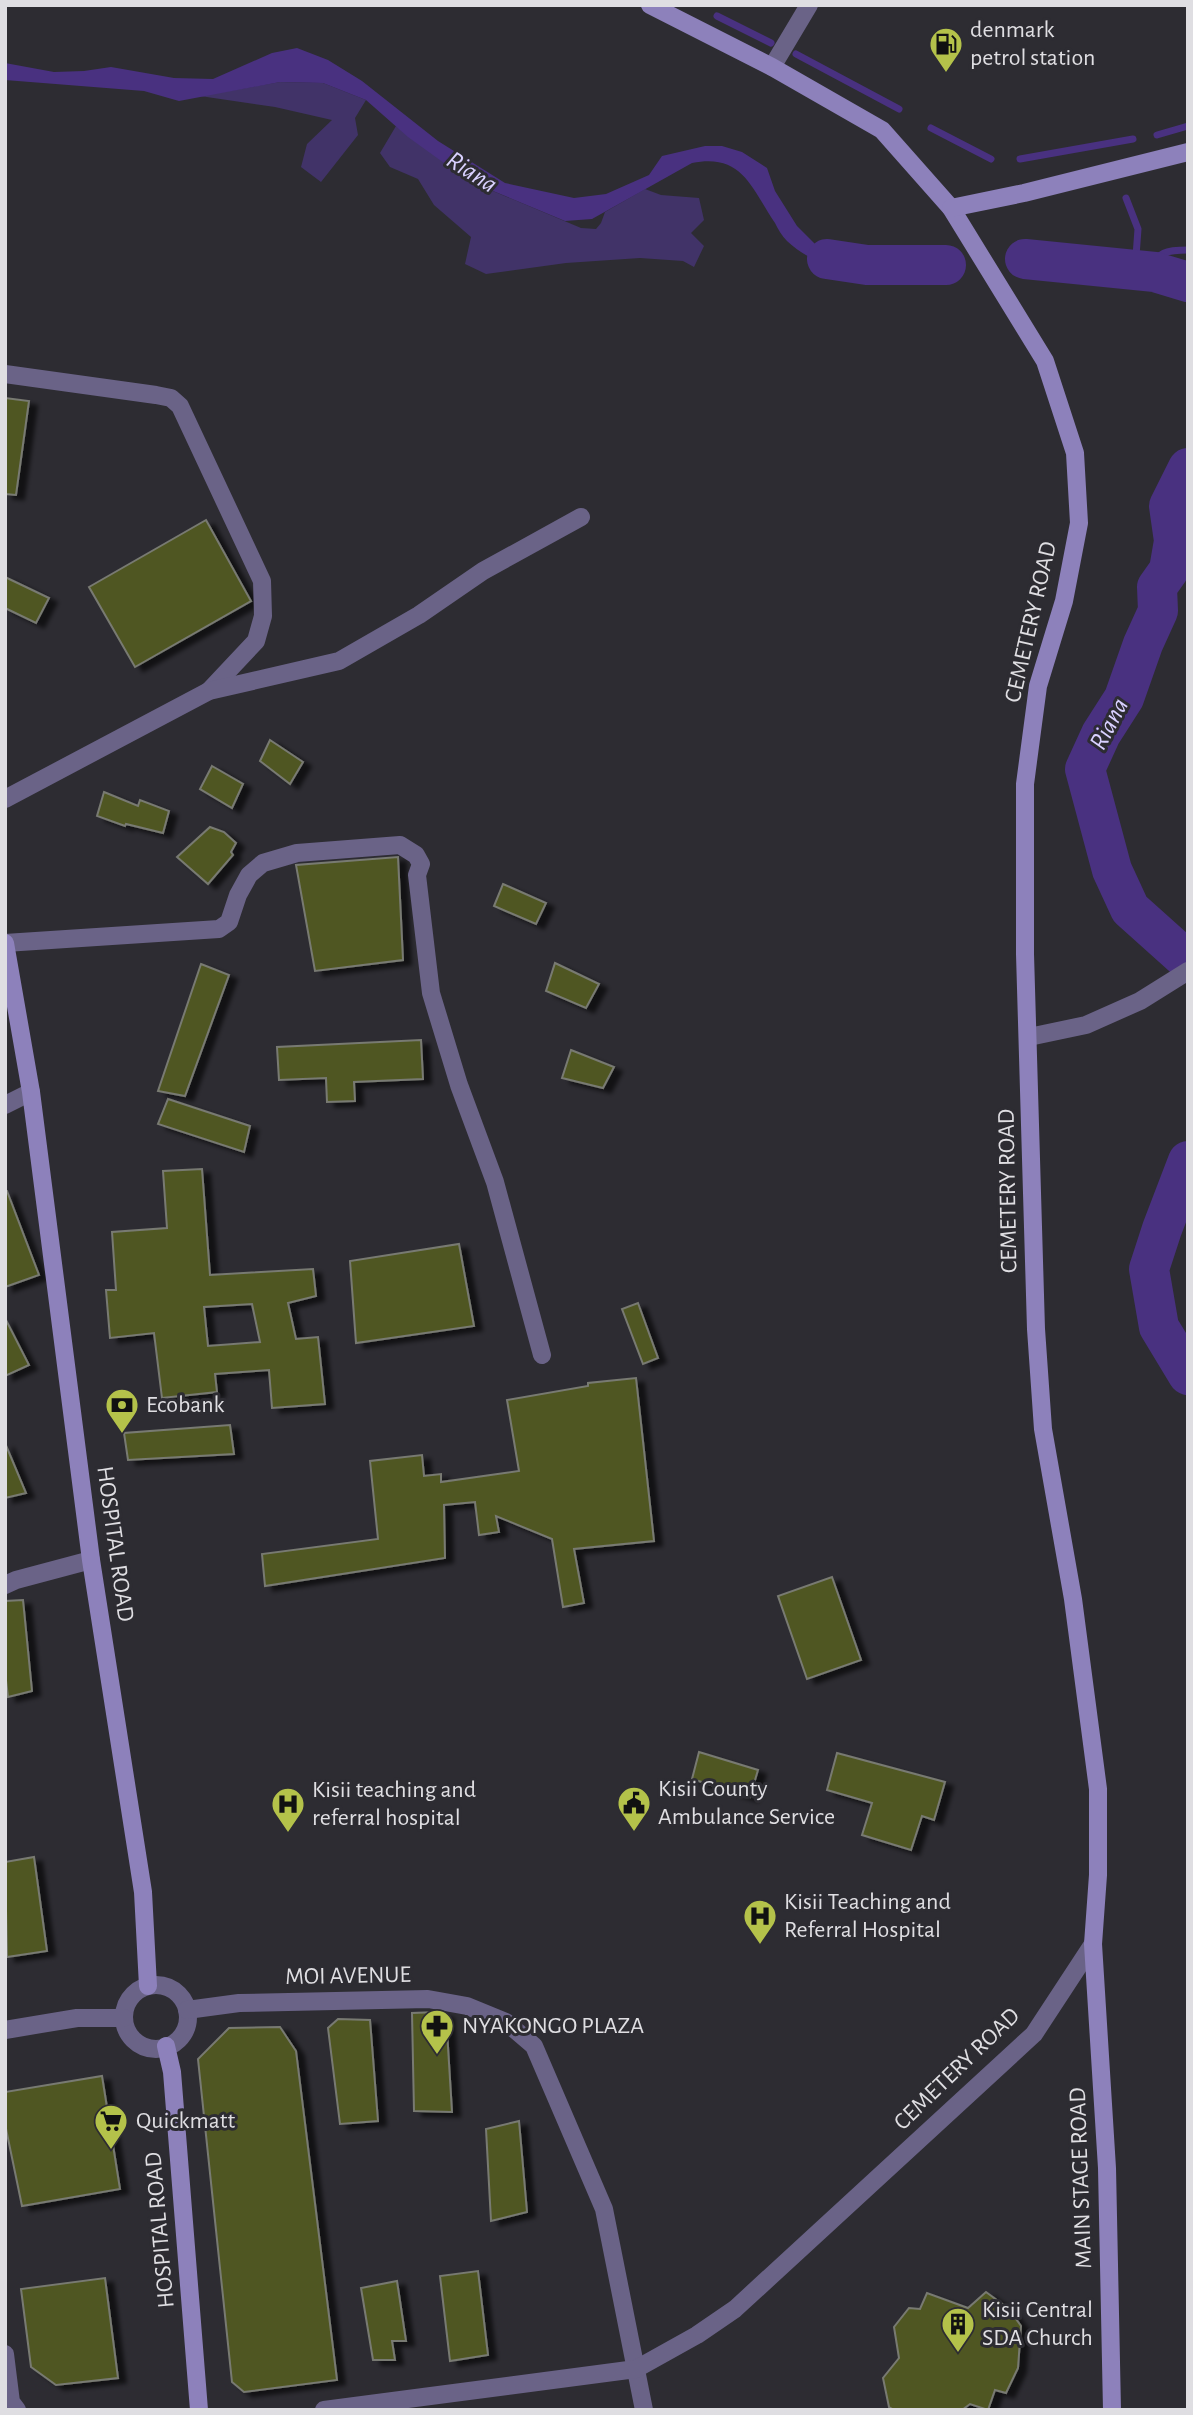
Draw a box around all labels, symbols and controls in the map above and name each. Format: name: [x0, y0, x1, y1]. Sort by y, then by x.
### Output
place label: denmark petrol station: [970, 18, 1095, 70]
fuel station icon: denmark petrol station: [927, 25, 965, 74]
water label: Riana: [442, 146, 502, 198]
street label: CEMETERY ROAD: [1001, 539, 1061, 705]
water label: Riana: [1085, 694, 1133, 754]
street label: CEMETERY ROAD: [995, 1109, 1021, 1273]
bank icon: Ecobank: [103, 1386, 141, 1435]
place label: Ecobank: [146, 1393, 225, 1417]
street label: HOSPITAL ROAD: [92, 1465, 138, 1623]
place label: Kisii County Ambulance Service: [658, 1777, 835, 1829]
place label: Kisii teaching and referral hospital: [312, 1778, 476, 1830]
public building icon: Kisii County Ambulance Service: [615, 1784, 653, 1833]
hospital icon: Kisii teaching and referral hospital: [269, 1785, 307, 1834]
place label: Kisii Teaching and Referral Hospital: [784, 1890, 951, 1942]
hospital icon: Kisii Teaching and Referral Hospital: [741, 1897, 779, 1946]
street label: MOI AVENUE: [285, 1963, 412, 1989]
street label: CEMETERY ROAD: [889, 2003, 1025, 2135]
pharmacy icon: NYAKONGO PLAZA: [418, 2007, 456, 2056]
place label: NYAKONGO PLAZA: [462, 2014, 644, 2038]
street label: MAIN STAGE ROAD: [1066, 2087, 1096, 2269]
supermarket icon: Quickmatt: [92, 2102, 130, 2151]
place label: Quickmatt: [136, 2109, 236, 2133]
street label: HOSPITAL ROAD: [141, 2151, 179, 2309]
place label: Kisii Central SDA Church: [982, 2298, 1093, 2350]
building icon: Kisii Central SDA Church: [939, 2305, 977, 2354]

